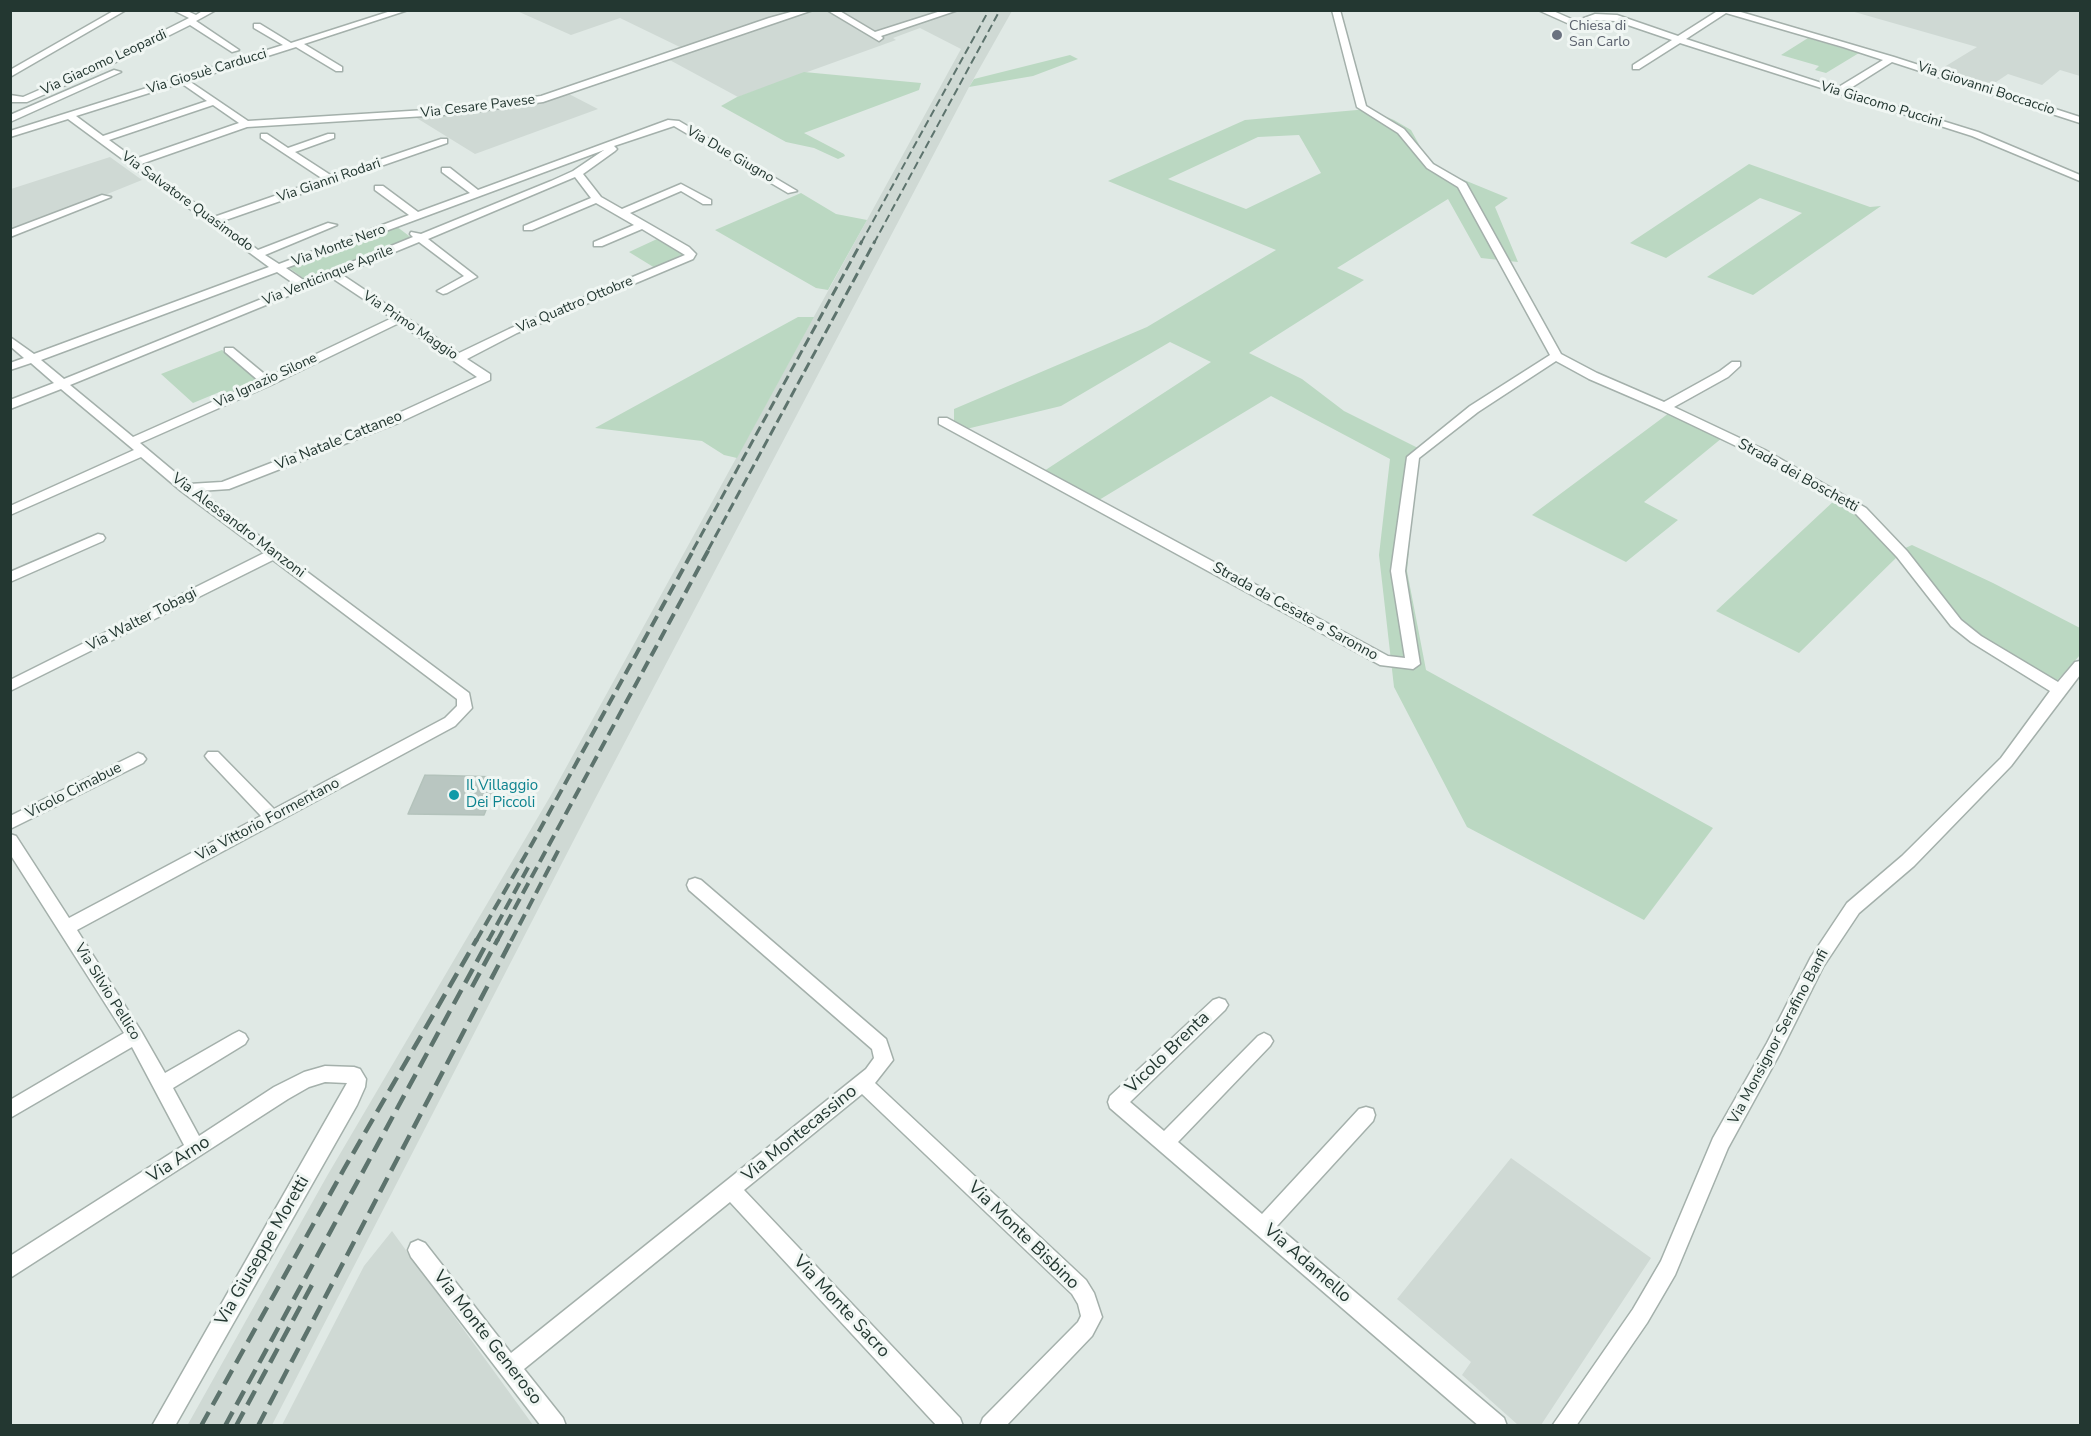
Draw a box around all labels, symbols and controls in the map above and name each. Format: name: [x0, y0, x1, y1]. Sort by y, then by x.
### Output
place label: Chiesa di San Carlo: [1569, 19, 1630, 51]
street label: Via Giacomo Leopardi: [38, 26, 170, 100]
marker: Chiesa di San Carlo: [1550, 28, 1564, 42]
street label: Via Giosuè Carducci: [145, 46, 269, 98]
street label: Via Giovanni Boccaccio: [1915, 59, 2057, 119]
street label: Via Giacomo Puccini: [1818, 79, 1944, 131]
street label: Via Cesare Pavese: [420, 92, 536, 122]
street label: Via Due Giugno: [683, 123, 777, 187]
street label: Via Salvatore Quasimodo: [118, 149, 256, 255]
street label: Via Gianni Rodari: [275, 155, 383, 207]
street label: Via Monte Nero: [290, 221, 388, 271]
street label: Via Venticinque Aprile: [260, 242, 396, 310]
street label: Via Quattro Ottobre: [514, 273, 636, 337]
street label: Via Primo Maggio: [359, 288, 461, 364]
street label: Via Ignazio Silone: [212, 350, 320, 412]
street label: Via Natale Cattaneo: [273, 407, 405, 475]
street label: Strada dei Boschetti: [1735, 435, 1861, 517]
street label: Via Alessandro Manzoni: [168, 470, 308, 582]
street label: Strada da Cesate a Saronno: [1209, 559, 1381, 665]
street label: Via Walter Tobagi: [84, 584, 200, 656]
street label: Vicolo Cimabue: [23, 759, 125, 823]
street label: Via Vittorio Formentano: [193, 774, 343, 866]
place label: Il Villaggio Dei Piccoli: [466, 777, 538, 812]
marker: Il Villaggio Dei Piccoli: [447, 788, 461, 802]
street label: Via Silvio Pellico: [70, 940, 144, 1044]
street label: Via Monsignor Serafino Banfi: [1725, 947, 1833, 1127]
street label: Vicolo Brenta: [1121, 1007, 1215, 1099]
street label: Via Montecassino: [738, 1081, 862, 1187]
street label: Via Arno: [144, 1132, 214, 1188]
street label: Via Giuseppe Moretti: [211, 1172, 315, 1330]
street label: Via Monte Bisbino: [963, 1177, 1083, 1295]
street label: Via Adamello: [1259, 1220, 1355, 1308]
street label: Via Monte Sacro: [788, 1251, 894, 1363]
street label: Via Monte Generoso: [428, 1267, 546, 1409]

